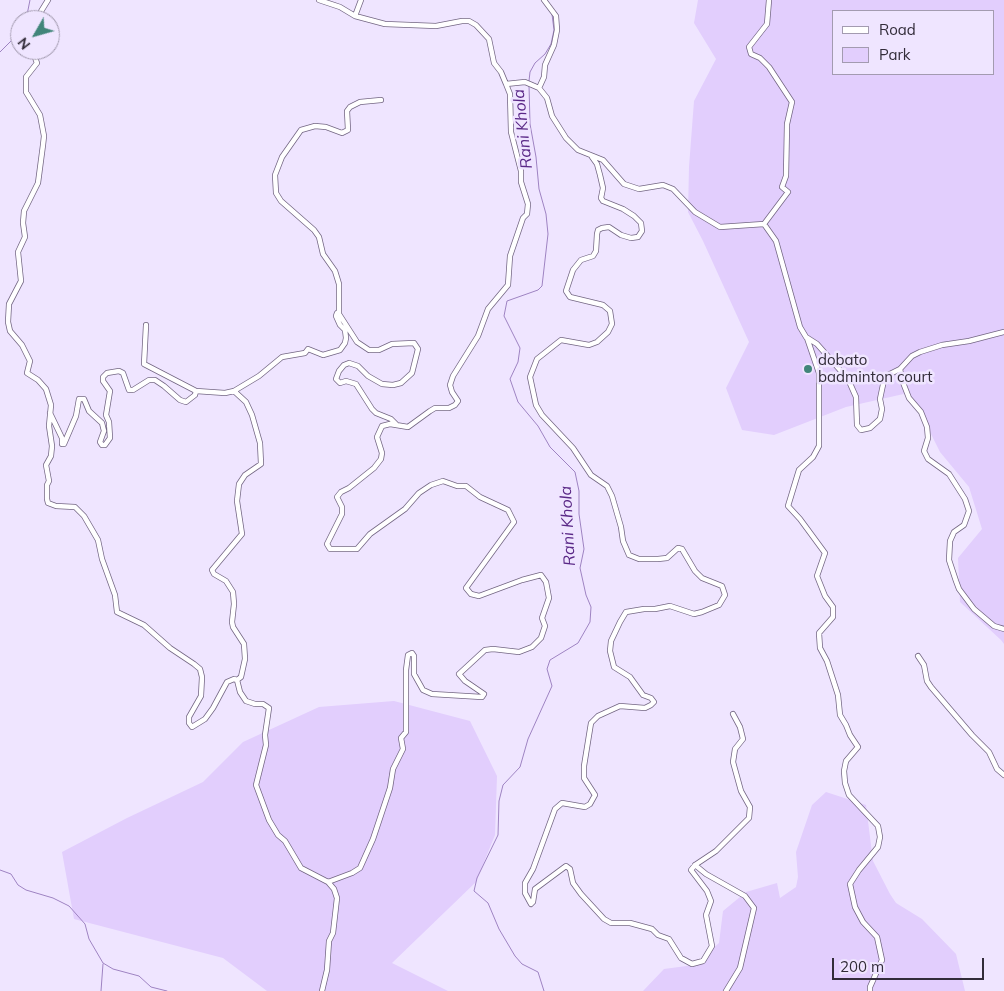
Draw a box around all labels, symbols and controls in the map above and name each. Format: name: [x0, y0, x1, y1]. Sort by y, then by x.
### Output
north arrow: [10, 10, 60, 60]
legend: [832, 10, 994, 75]
text: Road: [879, 20, 916, 39]
text: N: [14, 34, 34, 53]
text: Park: [879, 45, 911, 64]
water label: Rani Khola: [509, 88, 537, 170]
place label: dobato badminton court: [818, 351, 933, 386]
marker: dobato badminton court: [802, 363, 814, 375]
water label: Rani Khola: [556, 486, 580, 566]
scale bar: [834, 948, 986, 980]
text: 200 m: [840, 957, 884, 976]

